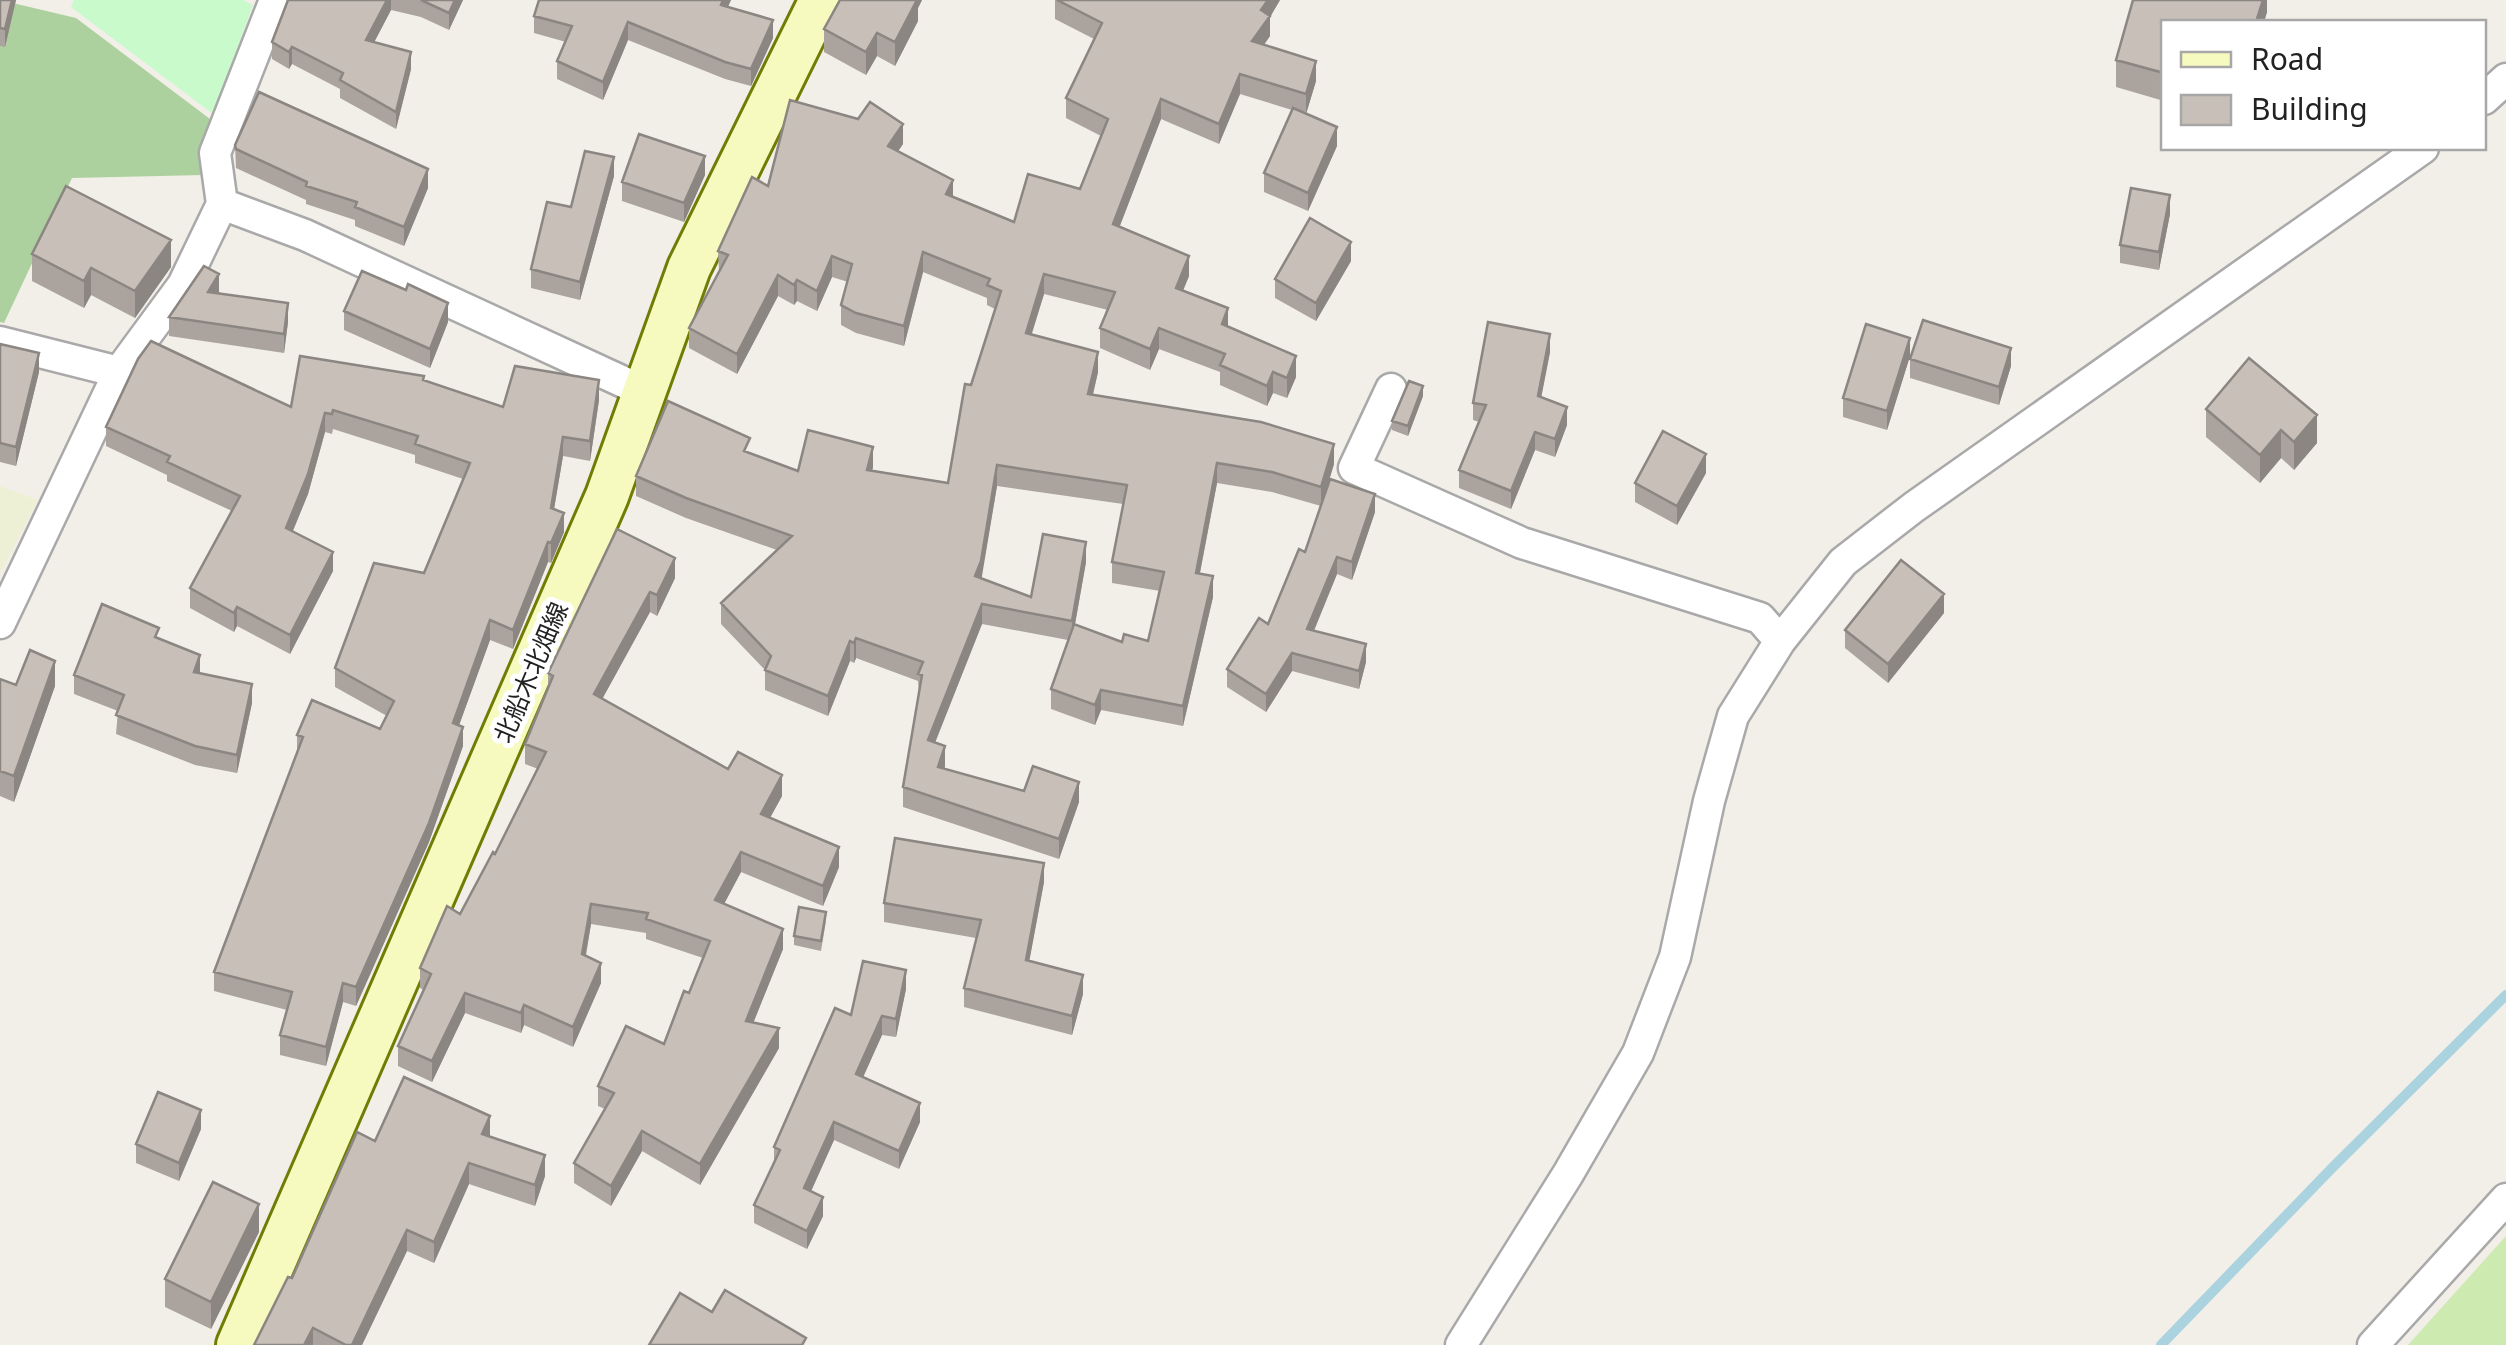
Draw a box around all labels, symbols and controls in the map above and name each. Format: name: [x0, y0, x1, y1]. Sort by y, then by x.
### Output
legend: [2161, 20, 2486, 150]
text: Road: [2251, 38, 2323, 79]
text: Building: [2251, 88, 2368, 129]
street label: 北船木北畑線: [485, 596, 575, 748]

